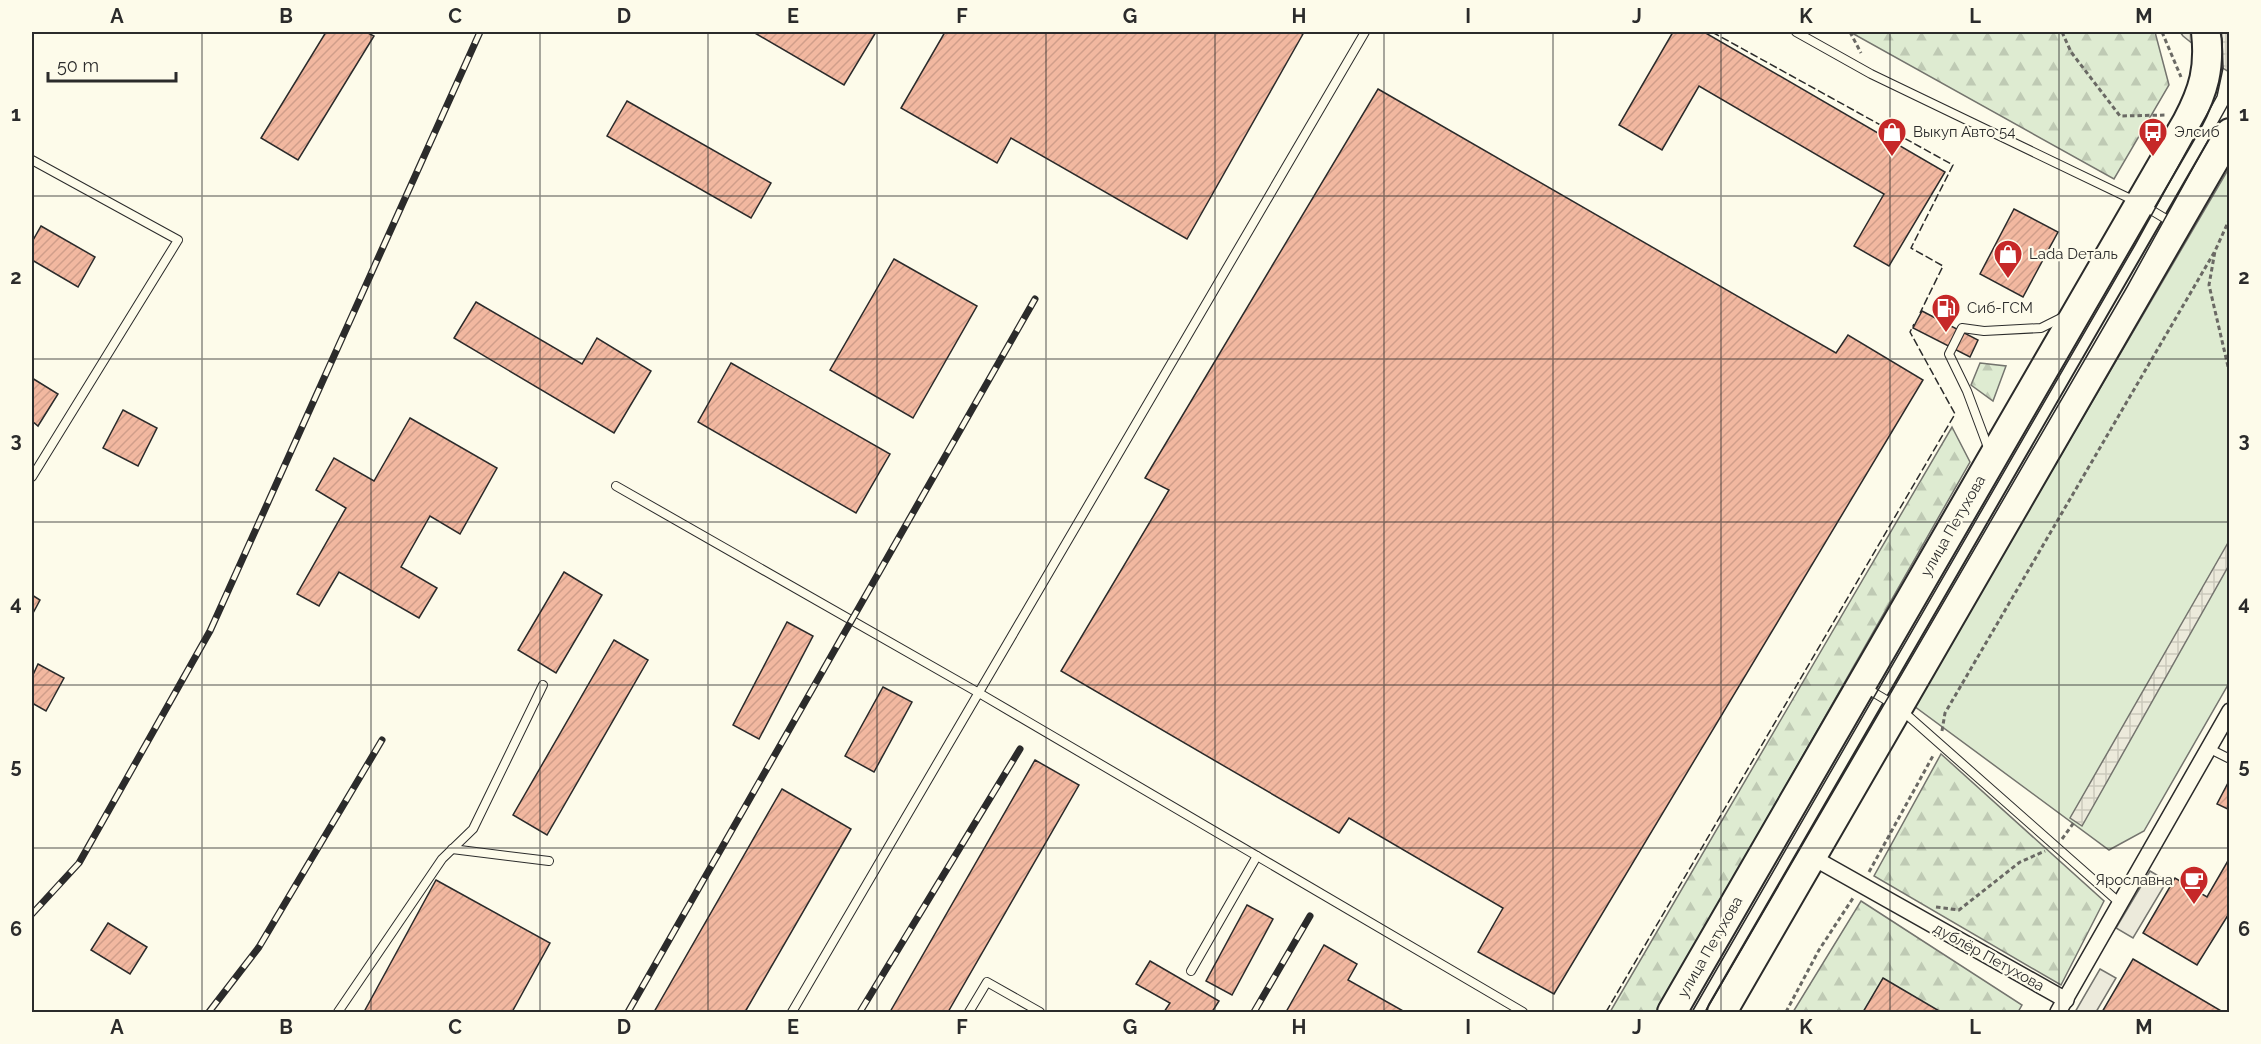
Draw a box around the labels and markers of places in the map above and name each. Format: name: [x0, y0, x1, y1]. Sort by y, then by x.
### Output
shop icon: Выкуп Авто 54: [1876, 116, 1908, 158]
bus stop icon: Элсиб: [2137, 116, 2169, 158]
place label: Выкуп Авто 54: [1913, 123, 2015, 141]
place label: Элсиб: [2174, 123, 2220, 141]
shop icon: Lada Dеталь: [1992, 238, 2024, 280]
place label: Lada Dеталь: [2029, 245, 2118, 263]
fuel station icon: Сиб-ГСМ: [1930, 292, 1962, 334]
place label: Сиб-ГСМ: [1967, 299, 2033, 317]
cafe icon: Ярославна: [2178, 864, 2210, 906]
place label: Ярославна: [2095, 871, 2173, 889]

